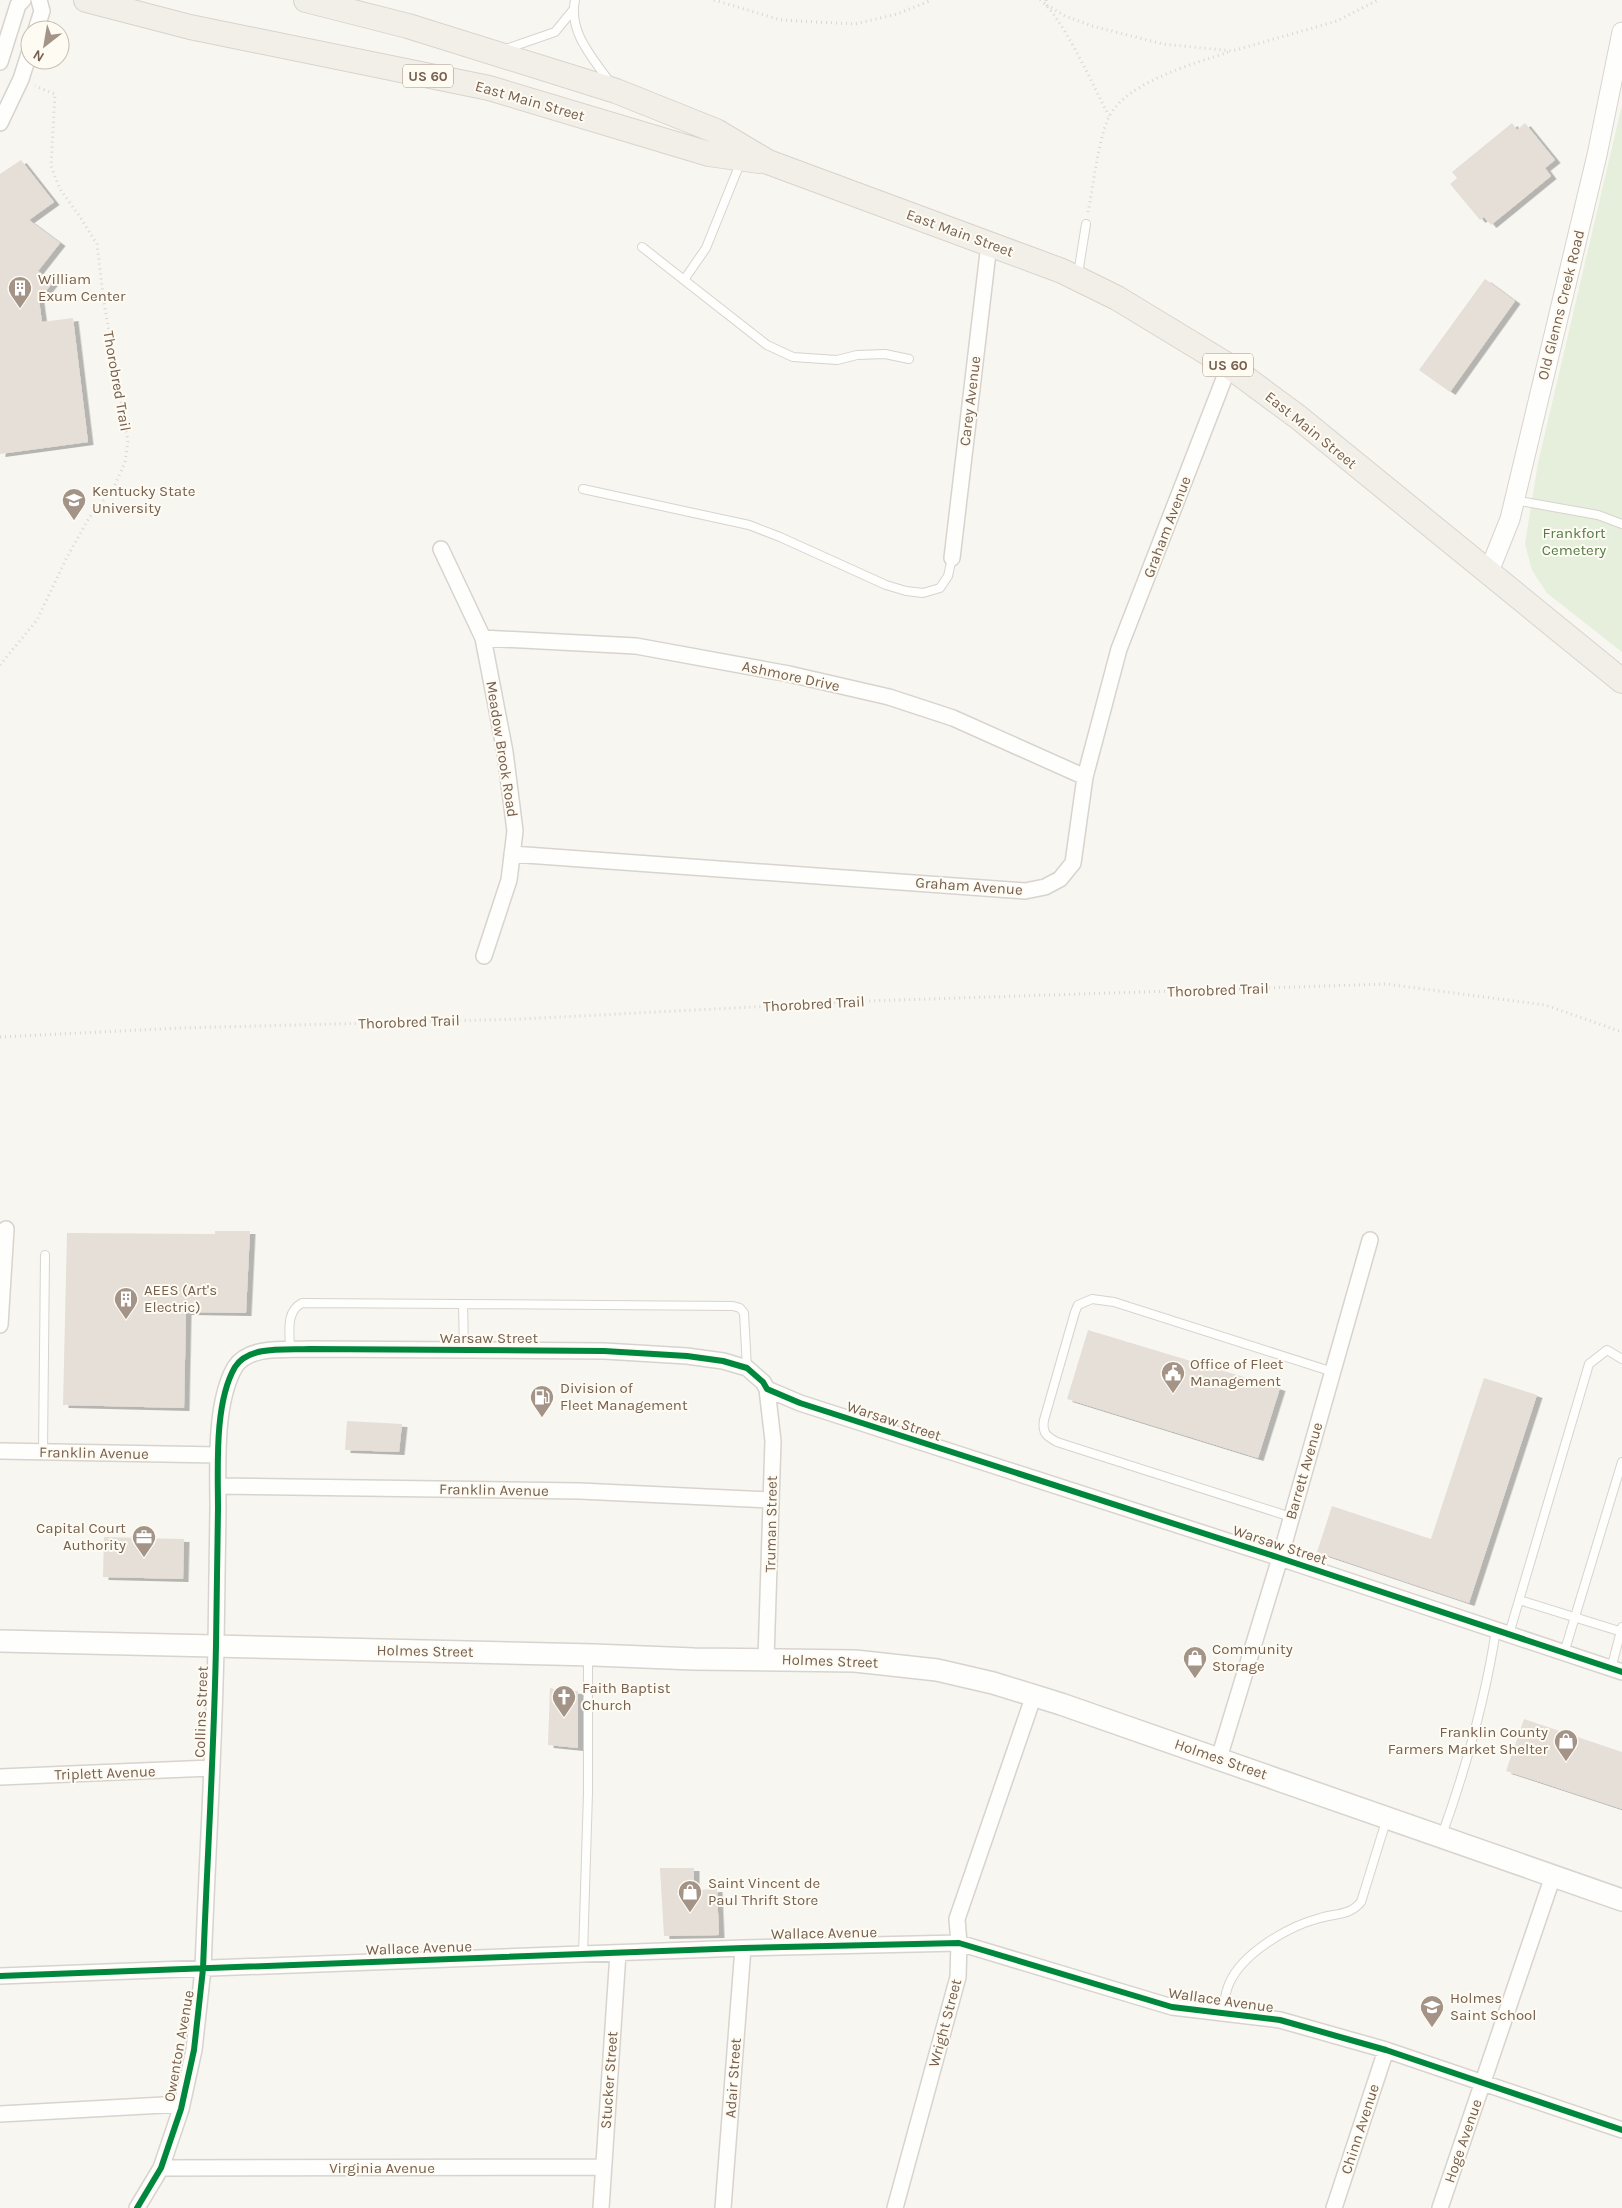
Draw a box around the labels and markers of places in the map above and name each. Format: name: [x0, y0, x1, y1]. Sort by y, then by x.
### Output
place label: William Exum Center: [38, 270, 126, 305]
building icon: William Exum Center: [7, 275, 33, 309]
place label: Kentucky State University: [92, 482, 195, 517]
school or university icon: Kentucky State University: [61, 487, 87, 521]
place label: AEES (Art's Electric): [144, 1281, 217, 1316]
building icon: AEES (Art's Electric): [113, 1286, 139, 1320]
place label: Office of Fleet Management: [1190, 1355, 1284, 1390]
public building icon: Office of Fleet Management: [1160, 1360, 1186, 1394]
place label: Division of Fleet Management: [560, 1379, 688, 1414]
fuel station icon: Division of Fleet Management: [529, 1384, 555, 1418]
place label: Capital Court Authority: [36, 1519, 126, 1554]
office icon: Capital Court Authority: [131, 1524, 157, 1558]
place label: Community Storage: [1212, 1640, 1293, 1675]
shop icon: Community Storage: [1182, 1645, 1208, 1679]
place label: Faith Baptist Church: [582, 1679, 671, 1714]
church icon: Faith Baptist Church: [551, 1684, 577, 1718]
place label: Franklin County Farmers Market Shelter: [1388, 1723, 1549, 1758]
shop icon: Franklin County Farmers Market Shelter: [1553, 1728, 1579, 1762]
place label: Saint Vincent de Paul Thrift Store: [708, 1874, 820, 1909]
shop icon: Saint Vincent de Paul Thrift Store: [677, 1879, 703, 1913]
place label: Holmes Saint School: [1450, 1989, 1537, 2024]
school or university icon: Holmes Saint School: [1419, 1994, 1445, 2028]

